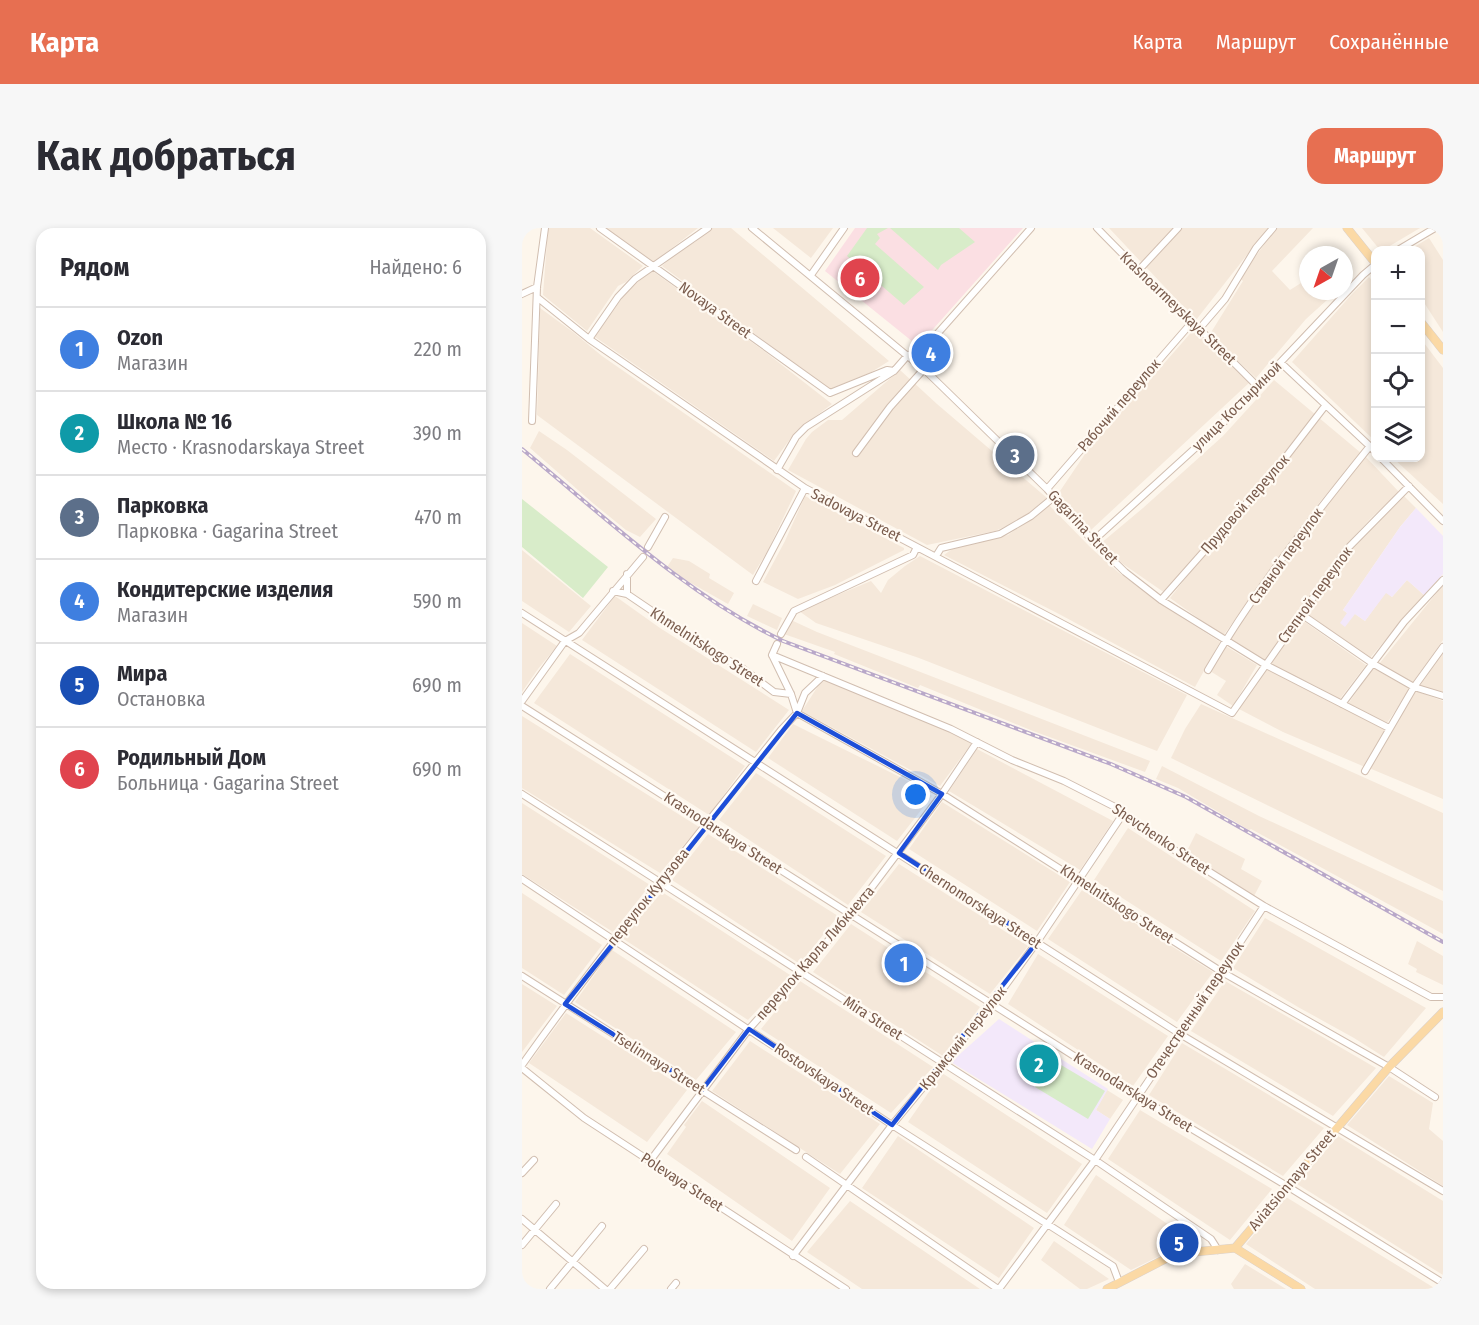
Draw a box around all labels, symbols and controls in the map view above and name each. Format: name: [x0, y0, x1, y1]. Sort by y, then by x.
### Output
text: Карта: [30, 26, 99, 59]
text: Карта: [1133, 29, 1183, 55]
text: Маршрут: [1216, 29, 1296, 55]
text: Сохранённые: [1329, 29, 1449, 55]
button: Маршрут: [1307, 128, 1443, 184]
text: Как добраться: [36, 131, 296, 181]
north arrow: [1299, 246, 1353, 300]
map controls: [1371, 246, 1425, 462]
button: +: [1371, 246, 1425, 300]
street label: Krasnoarmeyskaya Street: [1116, 248, 1240, 368]
text: Рядом: [60, 252, 129, 283]
text: Найдено: 6: [369, 255, 462, 279]
pin: 6: [840, 256, 880, 300]
street label: Novaya Street: [675, 278, 755, 342]
button: −: [1371, 300, 1425, 354]
text: Ozon: [117, 324, 163, 351]
pin: 4: [912, 330, 950, 376]
text: 1: [75, 337, 84, 361]
text: 220 m: [414, 337, 462, 361]
text: Магазин: [117, 351, 188, 375]
button: locate: [1371, 354, 1425, 408]
street label: Рабочий переулок: [1074, 355, 1164, 455]
street label: улица Костыриной: [1188, 357, 1286, 455]
text: Школа № 16: [117, 408, 232, 435]
button: layers: [1371, 408, 1425, 462]
text: 2: [75, 421, 84, 445]
text: 390 m: [413, 421, 462, 445]
pin: 3: [996, 432, 1034, 478]
text: Место · Krasnodarskaya Street: [117, 435, 364, 459]
street label: Прудовой переулок: [1197, 451, 1293, 557]
street label: Sadovaya Street: [808, 485, 904, 545]
street label: Gagarina Street: [1044, 486, 1122, 568]
text: Парковка: [117, 492, 208, 519]
street label: Ставной переулок: [1245, 504, 1327, 608]
text: 3: [75, 505, 84, 529]
text: 470 m: [414, 505, 462, 529]
text: Парковка · Gagarina Street: [117, 519, 338, 543]
street label: Степной переулок: [1274, 543, 1356, 647]
text: Кондитерские изделия: [117, 576, 333, 603]
text: 4: [74, 589, 85, 613]
text: 590 m: [413, 589, 462, 613]
text: Магазин: [117, 603, 188, 627]
street label: Khmelnitskogo Street: [647, 604, 767, 690]
text: Мира: [117, 660, 167, 687]
text: 5: [75, 673, 84, 697]
text: 690 m: [412, 673, 462, 697]
text: Остановка: [117, 687, 205, 711]
text: Родильный Дом: [117, 744, 266, 771]
text: 6: [74, 757, 85, 781]
text: 690 m: [412, 757, 462, 781]
text: Больница · Gagarina Street: [117, 771, 339, 795]
your location: [901, 780, 930, 809]
street label: Krasnodarskaya Street: [661, 788, 785, 878]
street label: Shevchenko Street: [1109, 800, 1213, 878]
street label: переулок Кутузова: [603, 845, 693, 949]
street label: Chernomorskaya Street: [915, 860, 1045, 952]
street label: Khmelnitskogo Street: [1057, 861, 1177, 947]
street label: переулок Карла Либкнехта: [752, 882, 878, 1024]
street label: Отечественный переулок: [1142, 938, 1248, 1082]
pin: 1: [884, 940, 923, 986]
street label: Крымский переулок: [916, 983, 1010, 1093]
street label: Mira Street: [840, 992, 906, 1044]
street label: Tselinnaya Street: [610, 1028, 708, 1098]
street label: Rostovskaya Street: [771, 1039, 877, 1119]
pin: 2: [1020, 1042, 1058, 1086]
street label: Krasnodarskaya Street: [1070, 1048, 1196, 1136]
street label: Aviatsionnaya Street: [1245, 1126, 1339, 1234]
street label: Polevaya Street: [638, 1149, 727, 1215]
pin: 5: [1160, 1220, 1198, 1266]

